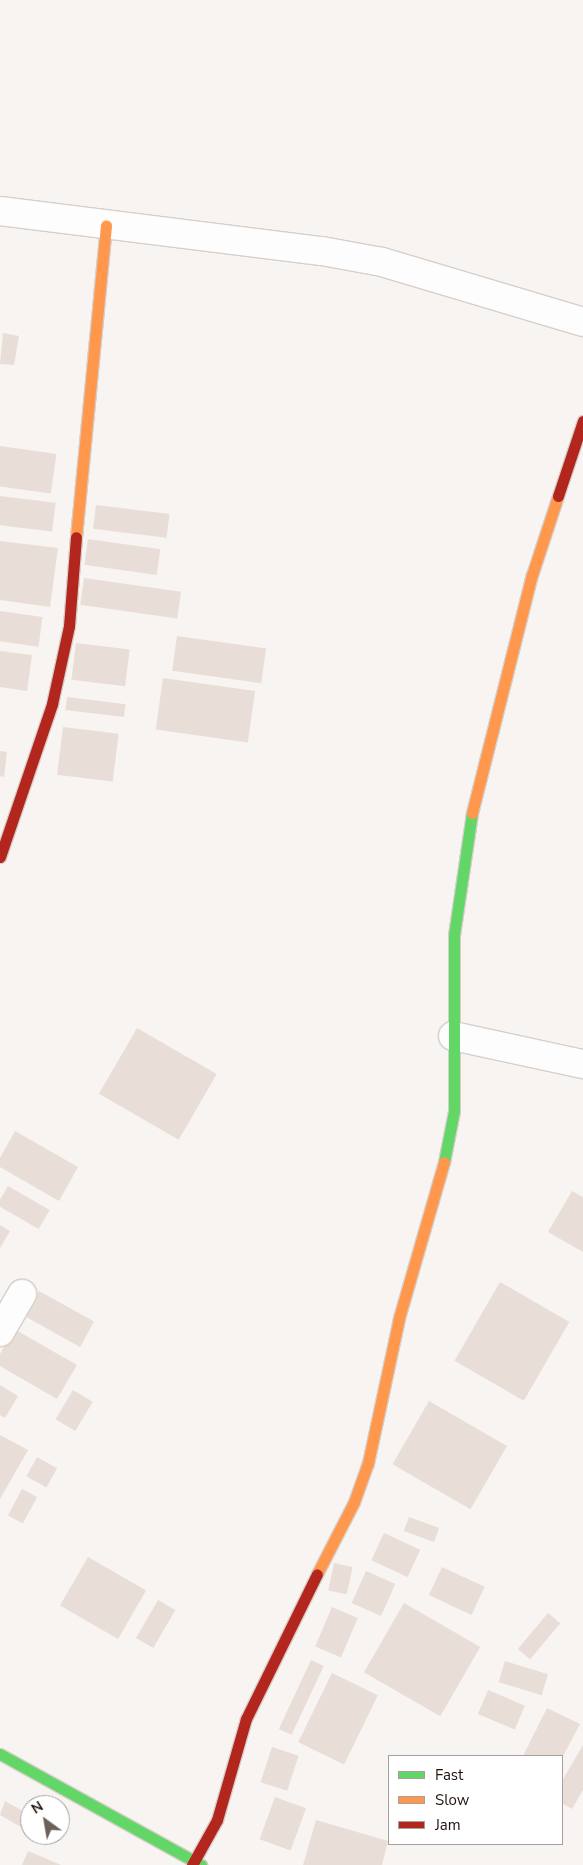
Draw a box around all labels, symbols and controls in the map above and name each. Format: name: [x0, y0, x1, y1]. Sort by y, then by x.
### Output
legend: [388, 1755, 563, 1845]
text: Fast: [435, 1765, 463, 1785]
text: Slow: [435, 1790, 469, 1810]
north arrow: [20, 1795, 70, 1845]
text: N: [28, 1797, 47, 1819]
text: Jam: [435, 1815, 461, 1835]

